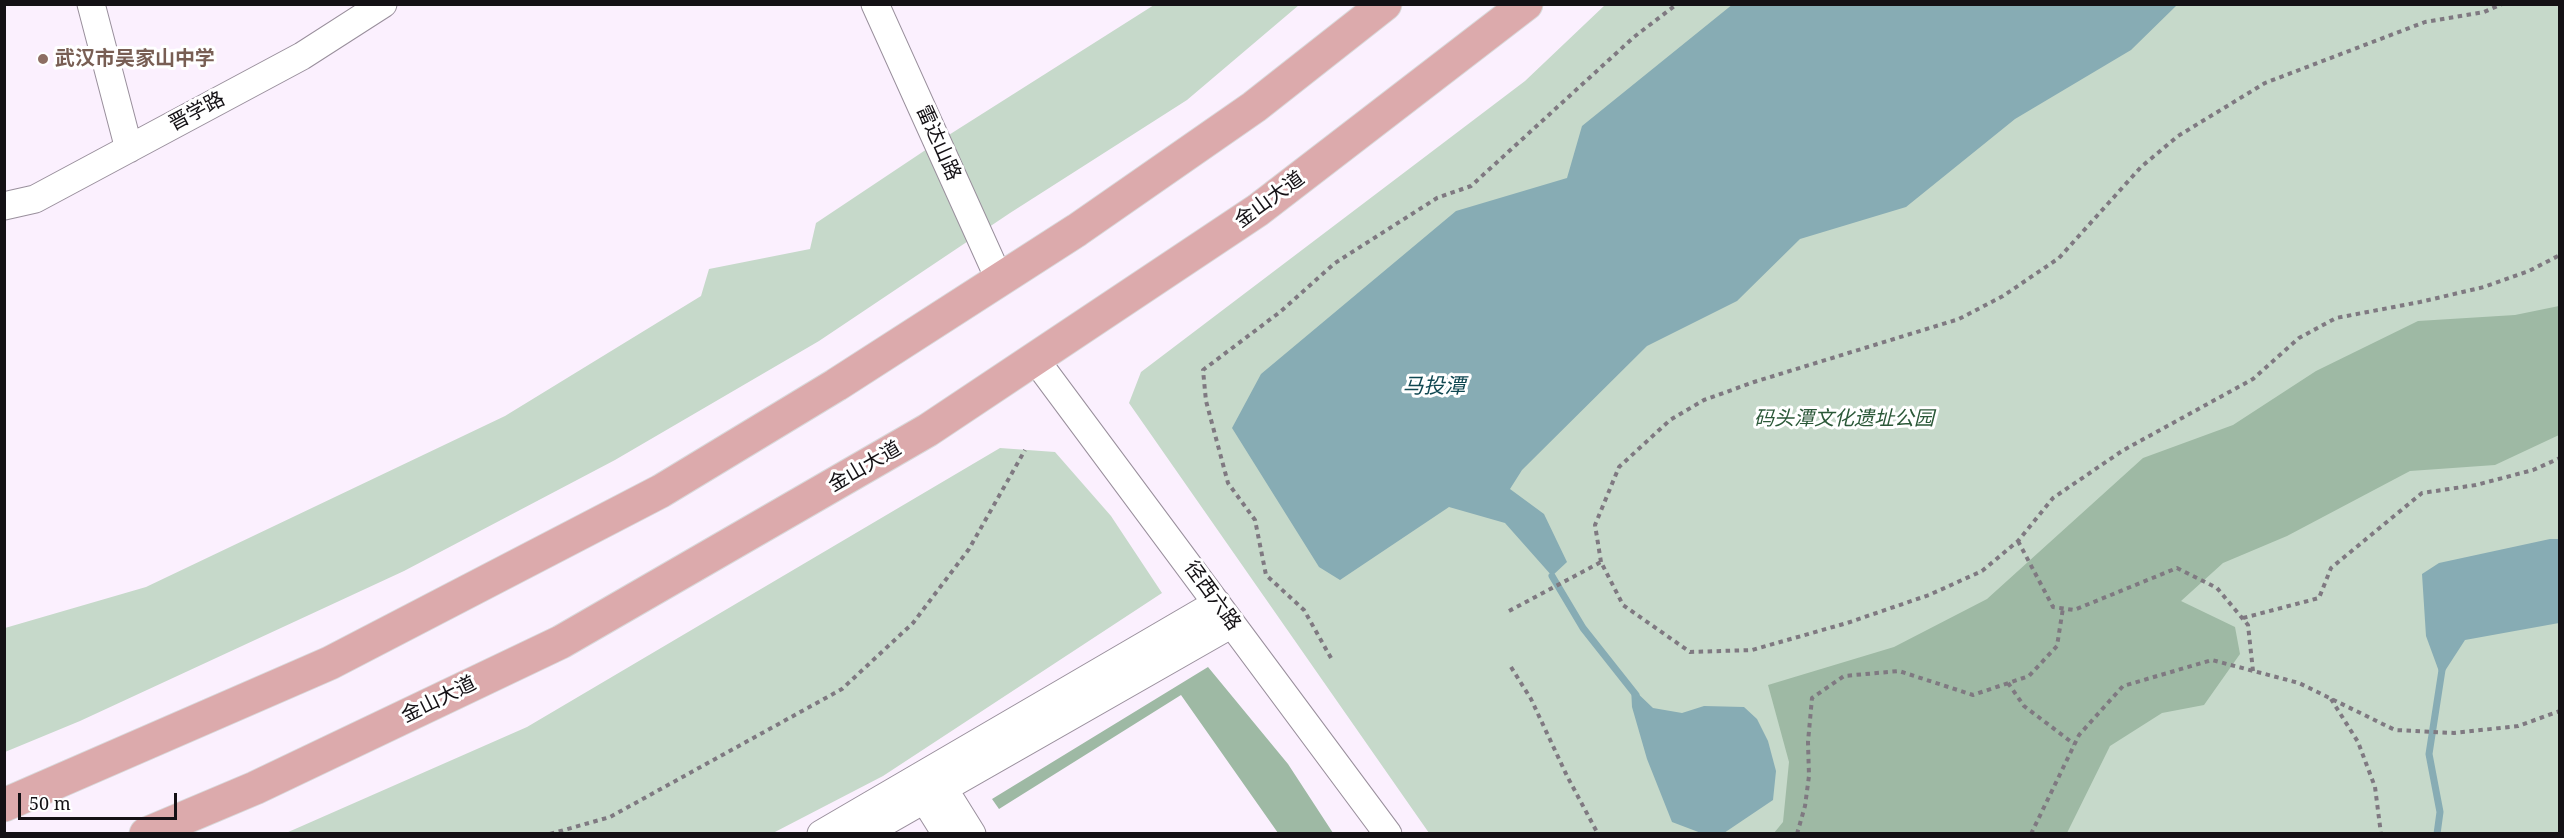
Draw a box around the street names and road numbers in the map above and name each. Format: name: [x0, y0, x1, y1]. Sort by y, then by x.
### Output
street label: 晋学路: [165, 87, 229, 137]
street label: 雷达山路: [911, 102, 965, 184]
street label: 金山大道: [1231, 167, 1309, 233]
street label: 金山大道: [824, 437, 906, 497]
street label: 径西六路: [1179, 557, 1245, 635]
street label: 金山大道: [398, 672, 480, 728]

